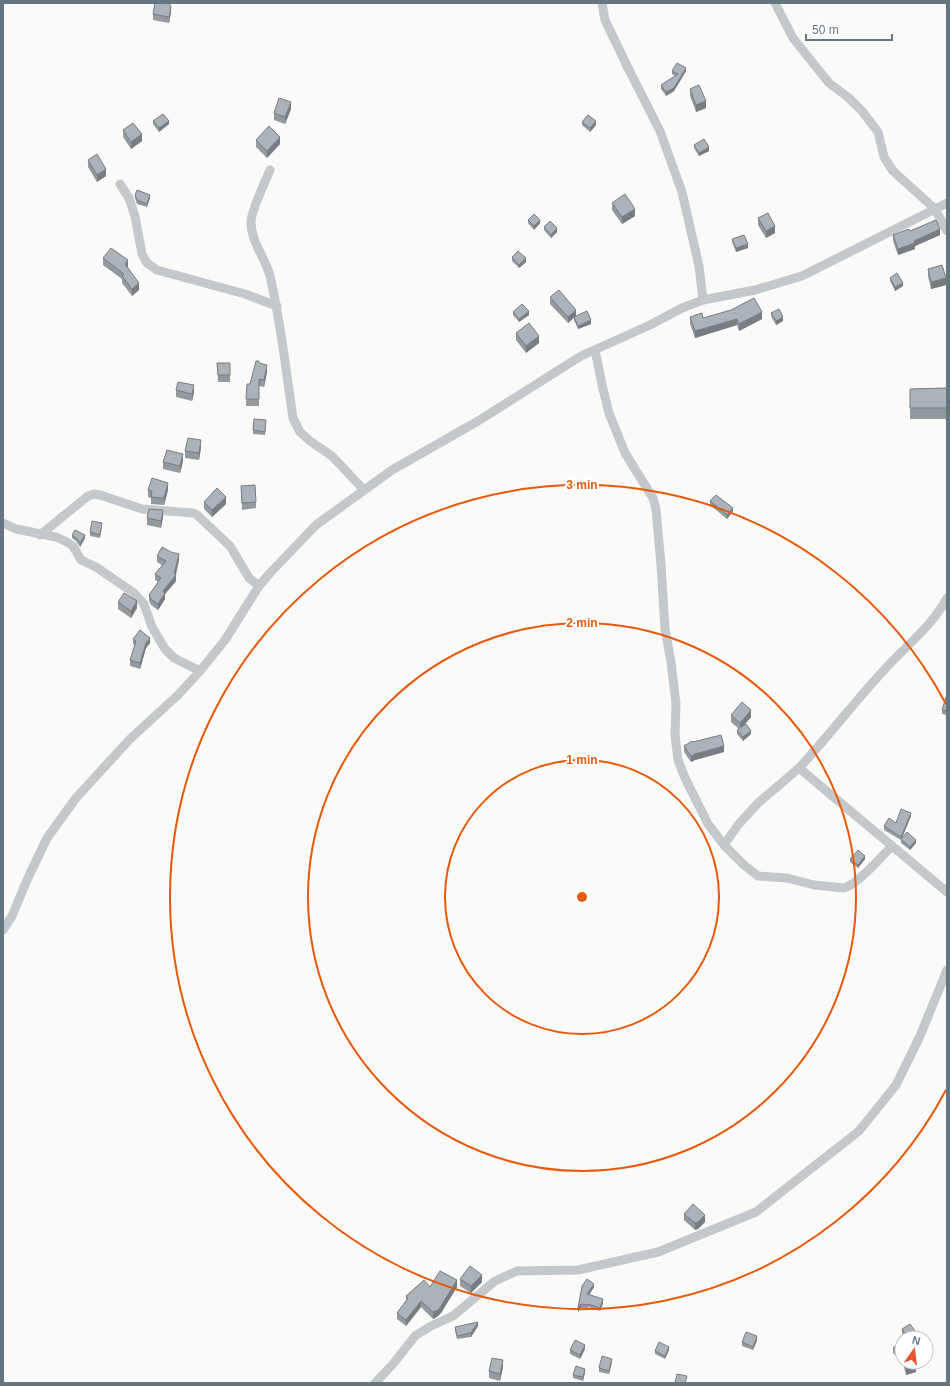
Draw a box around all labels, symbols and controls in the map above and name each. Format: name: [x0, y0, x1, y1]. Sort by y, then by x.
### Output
scale bar: [806, 16, 892, 42]
text: 50 m: [812, 23, 839, 37]
text: 3 min: [566, 478, 598, 492]
text: 2 min: [566, 616, 598, 630]
text: 1 min: [566, 753, 598, 767]
centre of rings: [575, 890, 589, 904]
north arrow: [894, 1330, 934, 1370]
text: N: [911, 1334, 922, 1347]

